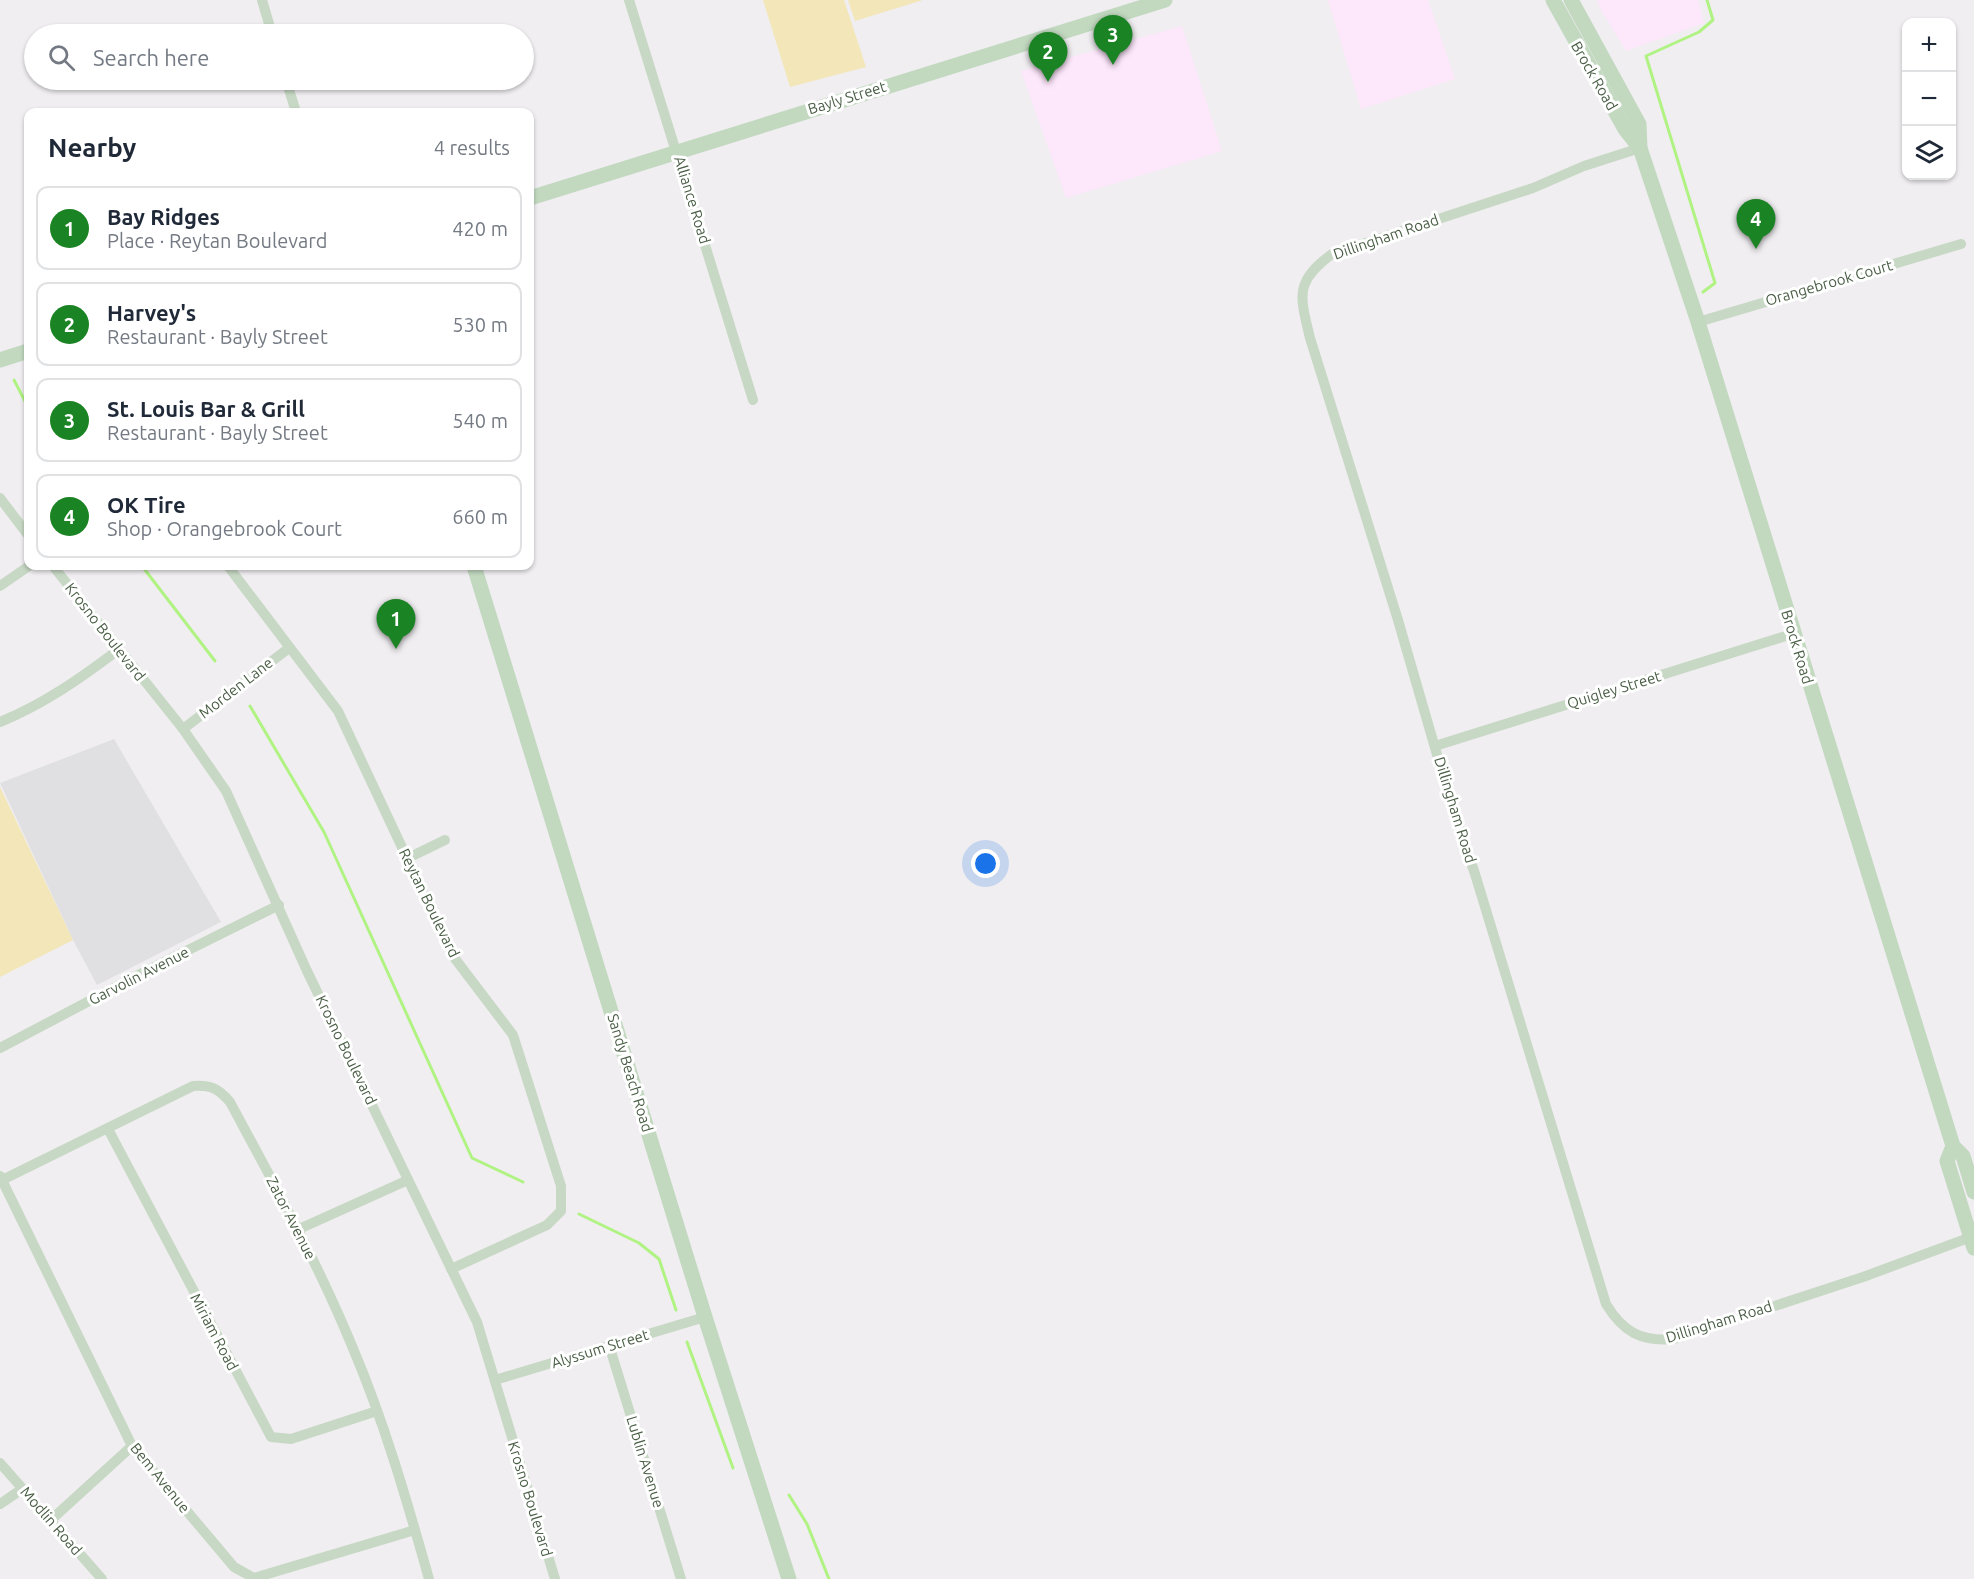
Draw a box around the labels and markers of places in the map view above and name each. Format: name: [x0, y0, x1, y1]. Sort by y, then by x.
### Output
pin: 3: [1094, 16, 1132, 65]
pin: 2: [1028, 32, 1068, 82]
pin: 4: [1736, 200, 1776, 249]
pin: 1: [376, 600, 416, 649]

